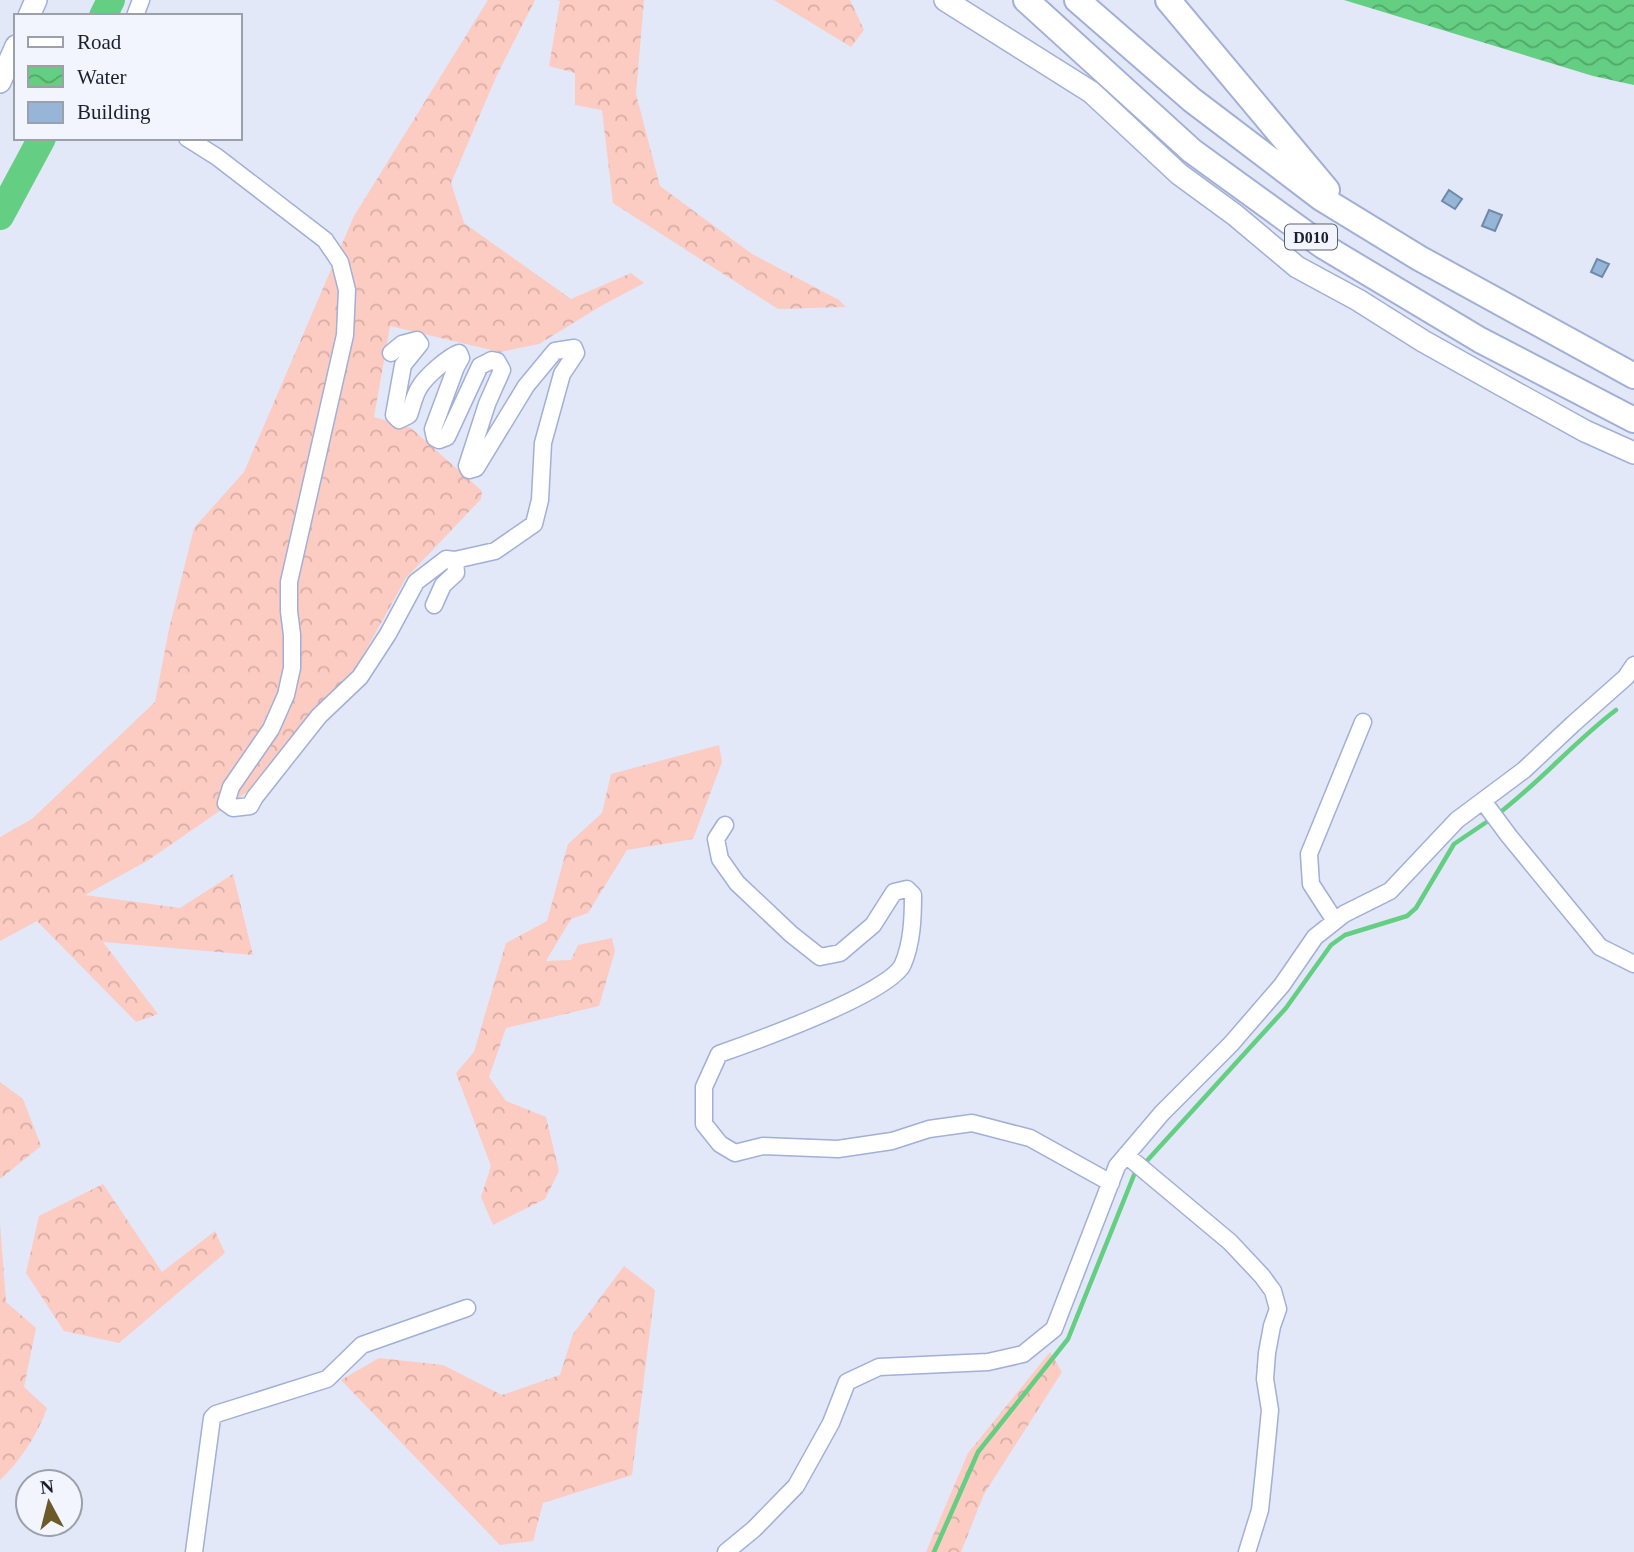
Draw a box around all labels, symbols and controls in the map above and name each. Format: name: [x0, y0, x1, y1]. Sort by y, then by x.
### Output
legend: [14, 14, 242, 140]
text: Road: [77, 30, 122, 54]
text: Water: [77, 65, 127, 89]
text: Building: [77, 100, 151, 124]
road number: D010: [1285, 224, 1337, 249]
north arrow: [14, 1468, 84, 1538]
text: N: [39, 1475, 55, 1498]

